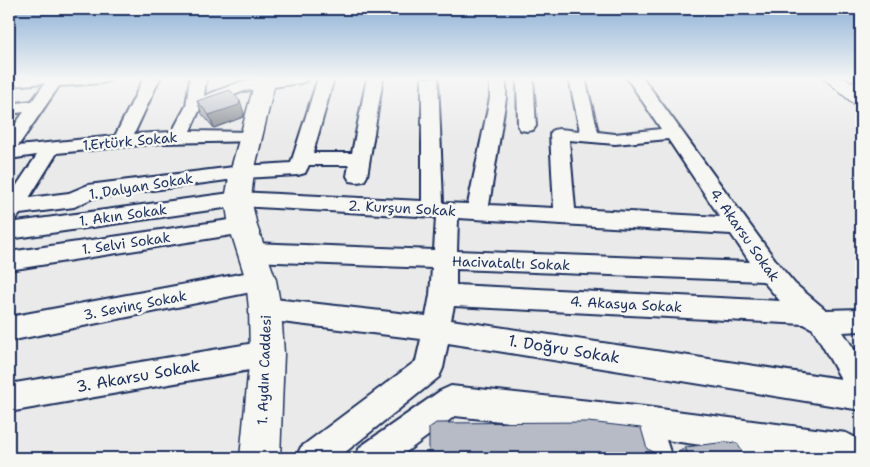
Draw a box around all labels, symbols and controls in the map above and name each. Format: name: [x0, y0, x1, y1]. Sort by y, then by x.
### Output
street label: 1.Ertürk Sokak: [82, 128, 178, 154]
street label: 1. Dalyan Sokak: [88, 169, 194, 203]
street label: 4. Akarsu Sokak: [706, 185, 784, 285]
street label: 2. Kurşun Sokak: [348, 196, 456, 220]
street label: 1. Akın Sokak: [78, 200, 168, 230]
street label: 1. Selvi Sokak: [81, 228, 171, 258]
street label: Hacivataltı Sokak: [452, 252, 570, 274]
street label: 3. Sevinç Sokak: [82, 286, 188, 324]
street label: 4. Akasya Sokak: [570, 292, 682, 316]
street label: 1. Aydın Caddesi: [253, 315, 275, 425]
street label: 1. Doğru Sokak: [507, 330, 621, 368]
street label: 3. Akarsu Sokak: [74, 355, 202, 397]

